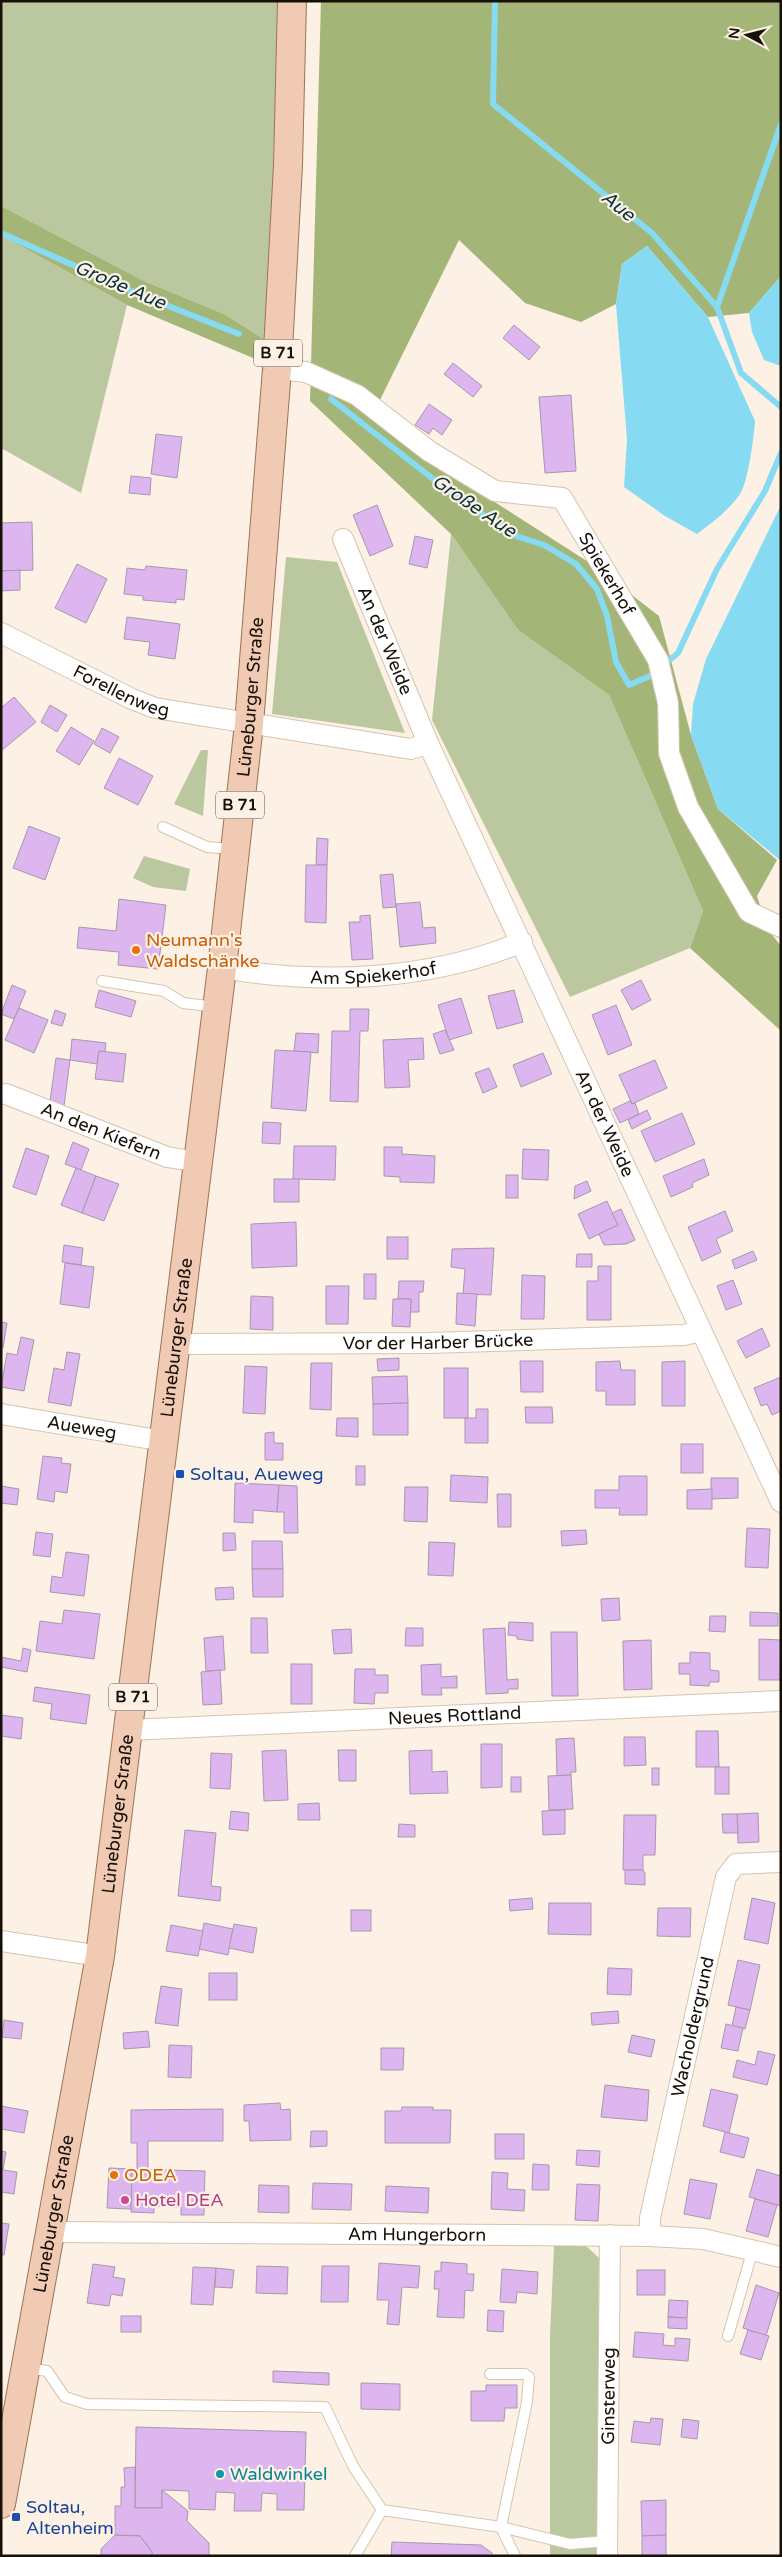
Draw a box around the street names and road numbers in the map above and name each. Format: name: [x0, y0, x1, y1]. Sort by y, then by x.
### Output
road number: B 71: [254, 339, 302, 366]
street label: Spiekerhof: [574, 528, 640, 619]
street label: An der Weide: [353, 583, 418, 698]
street label: Lüneburger Straße: [232, 616, 268, 778]
street label: Forellenweg: [69, 660, 171, 721]
road number: B 71: [216, 792, 264, 818]
street label: Am Spiekerhof: [310, 957, 439, 989]
street label: An der Weide: [570, 1066, 639, 1180]
street label: An den Kiefern: [38, 1098, 164, 1165]
street label: Lüneburger Straße: [156, 1257, 197, 1419]
street label: Vor der Harber Brücke: [343, 1329, 534, 1354]
street label: Aueweg: [46, 1411, 118, 1444]
road number: B 71: [109, 1684, 157, 1710]
street label: Neues Rottland: [388, 1702, 522, 1729]
street label: Lüneburger Straße: [97, 1733, 138, 1895]
street label: Wacholdergrund: [666, 1954, 719, 2099]
street label: Lüneburger Straße: [28, 2133, 79, 2295]
street label: Am Hungerborn: [348, 2223, 486, 2246]
street label: Ginsterweg: [597, 2347, 620, 2445]

